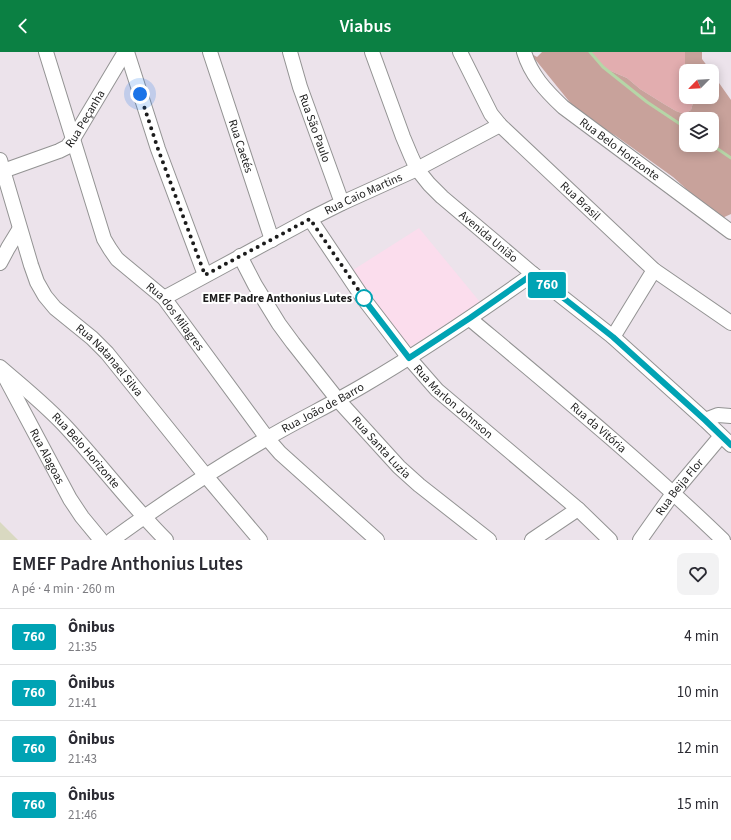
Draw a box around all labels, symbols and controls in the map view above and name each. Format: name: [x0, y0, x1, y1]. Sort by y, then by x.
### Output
text: Viabus: [340, 14, 391, 39]
icon: back: [12, 15, 34, 37]
icon: share: [697, 15, 719, 37]
north arrow: [679, 64, 719, 104]
map controls: [679, 64, 719, 152]
your location: [130, 84, 150, 104]
street label: Rua Peçanha: [61, 87, 109, 151]
street label: Rua São Paulo: [295, 91, 335, 165]
button: layers: [679, 112, 719, 152]
street label: Rua Belo Horizonte: [576, 114, 663, 185]
street label: Rua Caetés: [224, 117, 258, 175]
street label: Rua Caio Martins: [321, 168, 405, 219]
street label: Rua Brasil: [556, 177, 604, 224]
street label: Avenida União: [455, 207, 522, 266]
line badge: 760: [524, 272, 570, 298]
text: 760: [536, 275, 558, 295]
street label: Rua dos Milagres: [142, 278, 208, 354]
marker: EMEF Padre Anthonius Lutes: [355, 289, 373, 307]
place label: EMEF Padre Anthonius Lutes: [202, 290, 352, 307]
street label: Rua Natanael Silva: [72, 320, 147, 400]
street label: Rua Marlon Johnson: [410, 361, 497, 442]
street label: Rua João de Barro: [278, 378, 367, 437]
street label: Rua da Vitória: [566, 398, 630, 457]
street label: Rua Belo Horizonte: [48, 408, 124, 492]
street label: Rua Santa Luzia: [348, 412, 415, 482]
street label: Rua Alagoas: [25, 425, 69, 487]
street label: Rua Beija Flor: [651, 454, 708, 519]
text: EMEF Padre Anthonius Lutes: [12, 551, 243, 578]
button: heart: [677, 553, 719, 595]
text: A pé · 4 min · 260 m: [12, 580, 115, 598]
text: Ônibus: [68, 617, 115, 638]
text: 4 min: [684, 626, 719, 647]
text: 760: [23, 627, 45, 647]
text: 21:35: [68, 638, 97, 656]
text: Ônibus: [68, 673, 115, 694]
text: 10 min: [677, 682, 719, 703]
text: 760: [23, 683, 45, 703]
text: 21:41: [68, 694, 97, 712]
text: Ônibus: [68, 729, 115, 750]
text: 12 min: [677, 738, 719, 759]
text: 760: [23, 739, 45, 759]
text: 21:43: [68, 750, 97, 768]
text: Ônibus: [68, 785, 115, 806]
text: 15 min: [677, 794, 719, 815]
text: 760: [23, 795, 45, 815]
text: 21:46: [68, 806, 97, 824]

